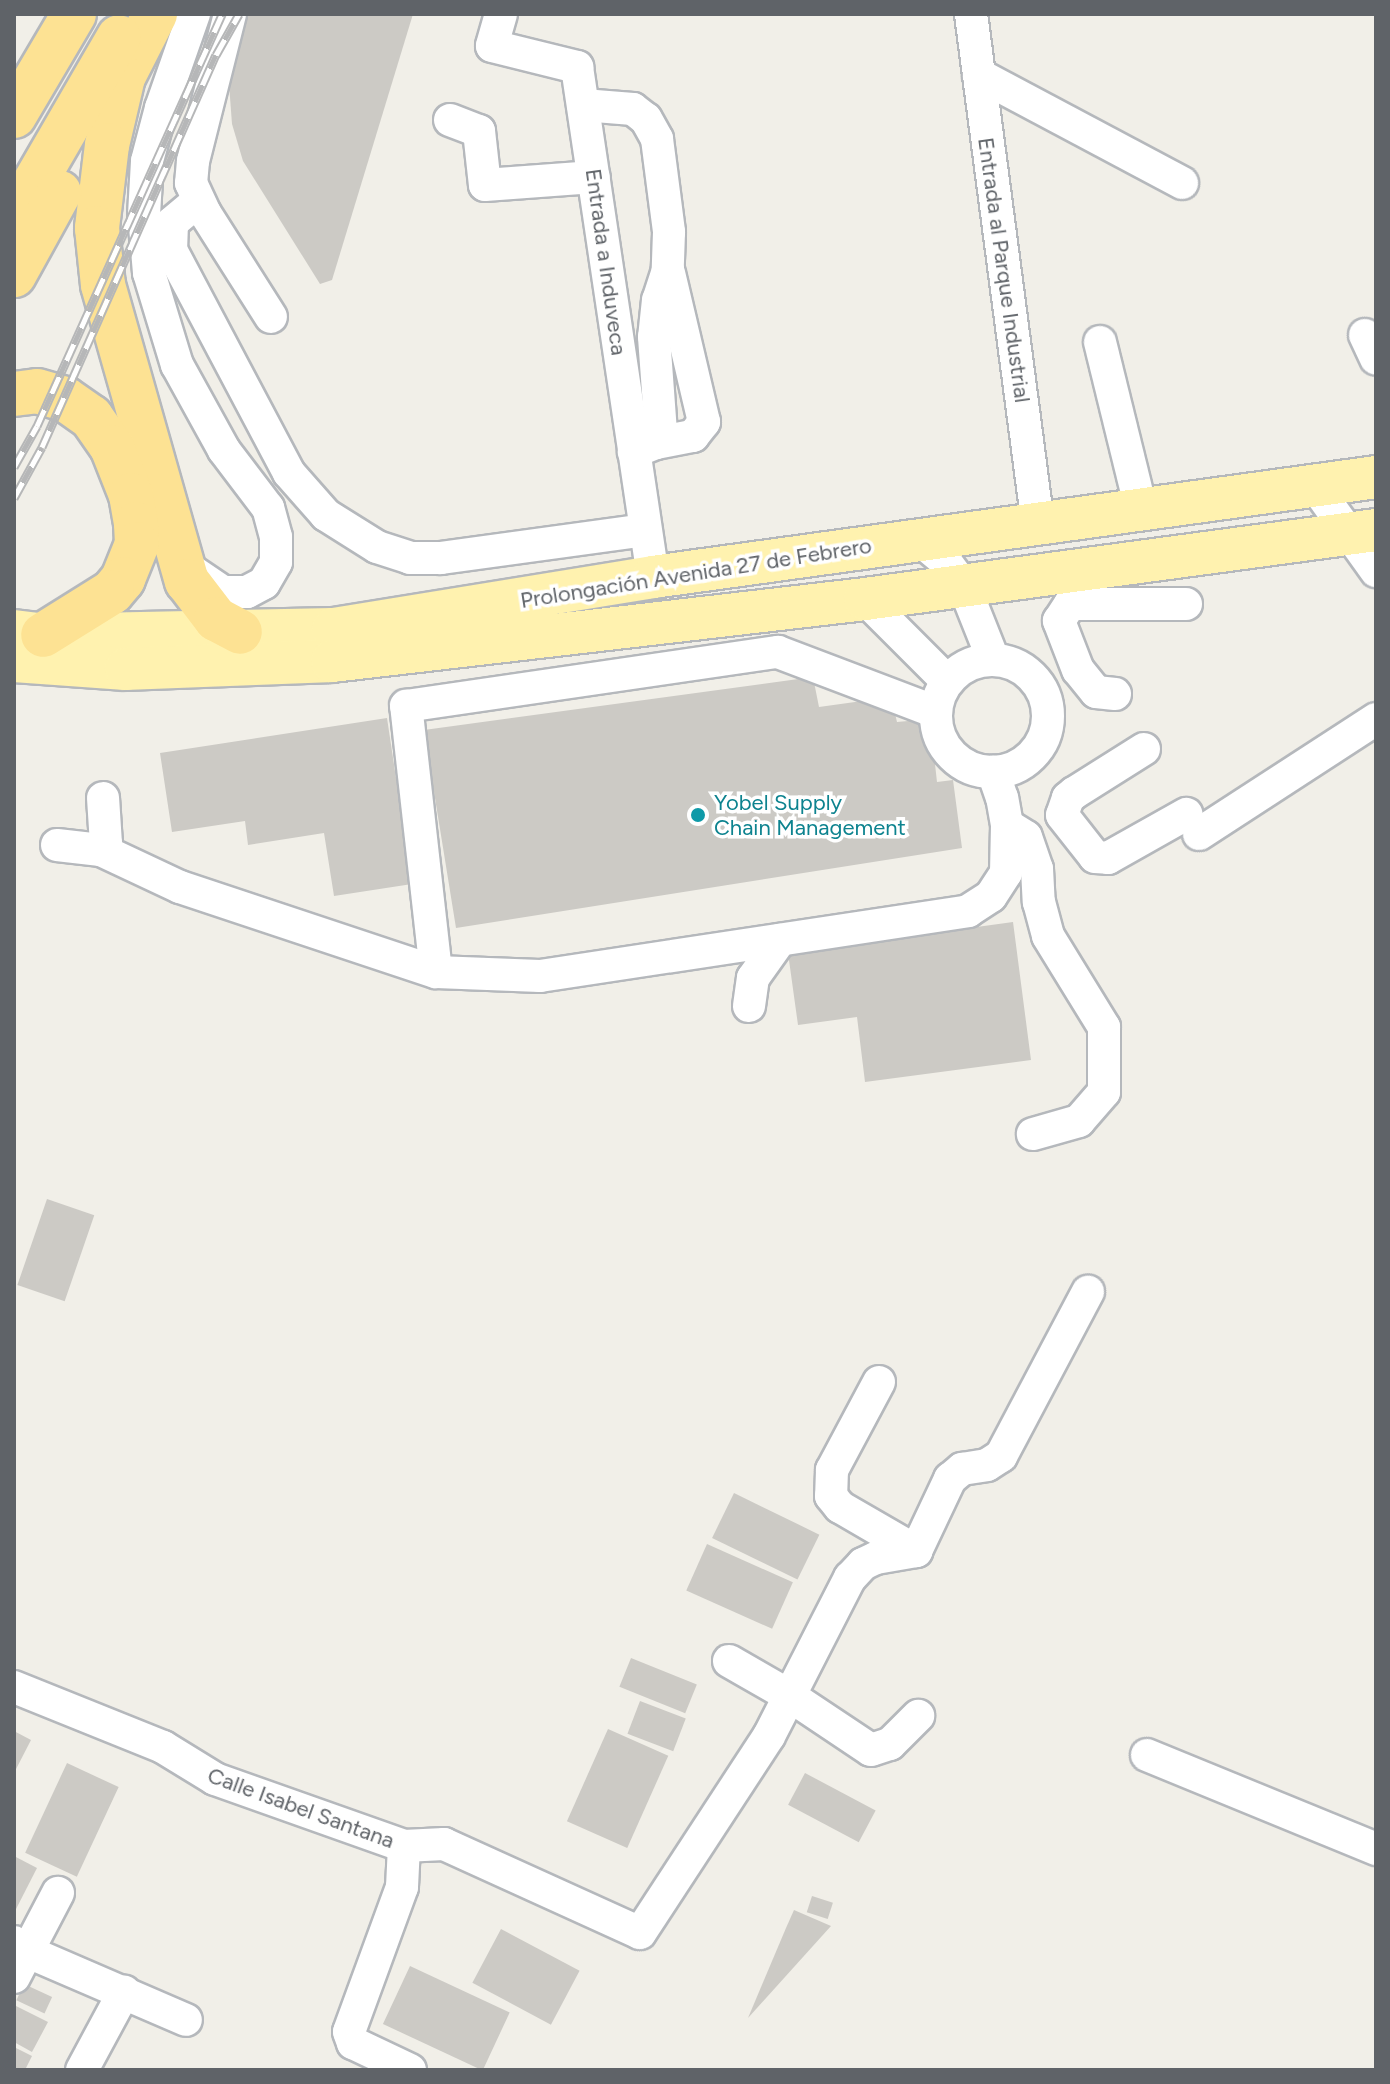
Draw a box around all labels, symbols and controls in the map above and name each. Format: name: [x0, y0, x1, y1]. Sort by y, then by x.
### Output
street label: Entrada al Parque Industrial: [972, 136, 1036, 404]
street label: Entrada a Induveca: [580, 167, 632, 357]
street label: Prolongación Avenida 27 de Febrero: [518, 532, 874, 614]
place label: Yobel Supply Chain Management: [714, 789, 906, 840]
marker: Yobel Supply Chain Management: [689, 806, 707, 824]
street label: Calle Isabel Santana: [204, 1762, 398, 1854]

